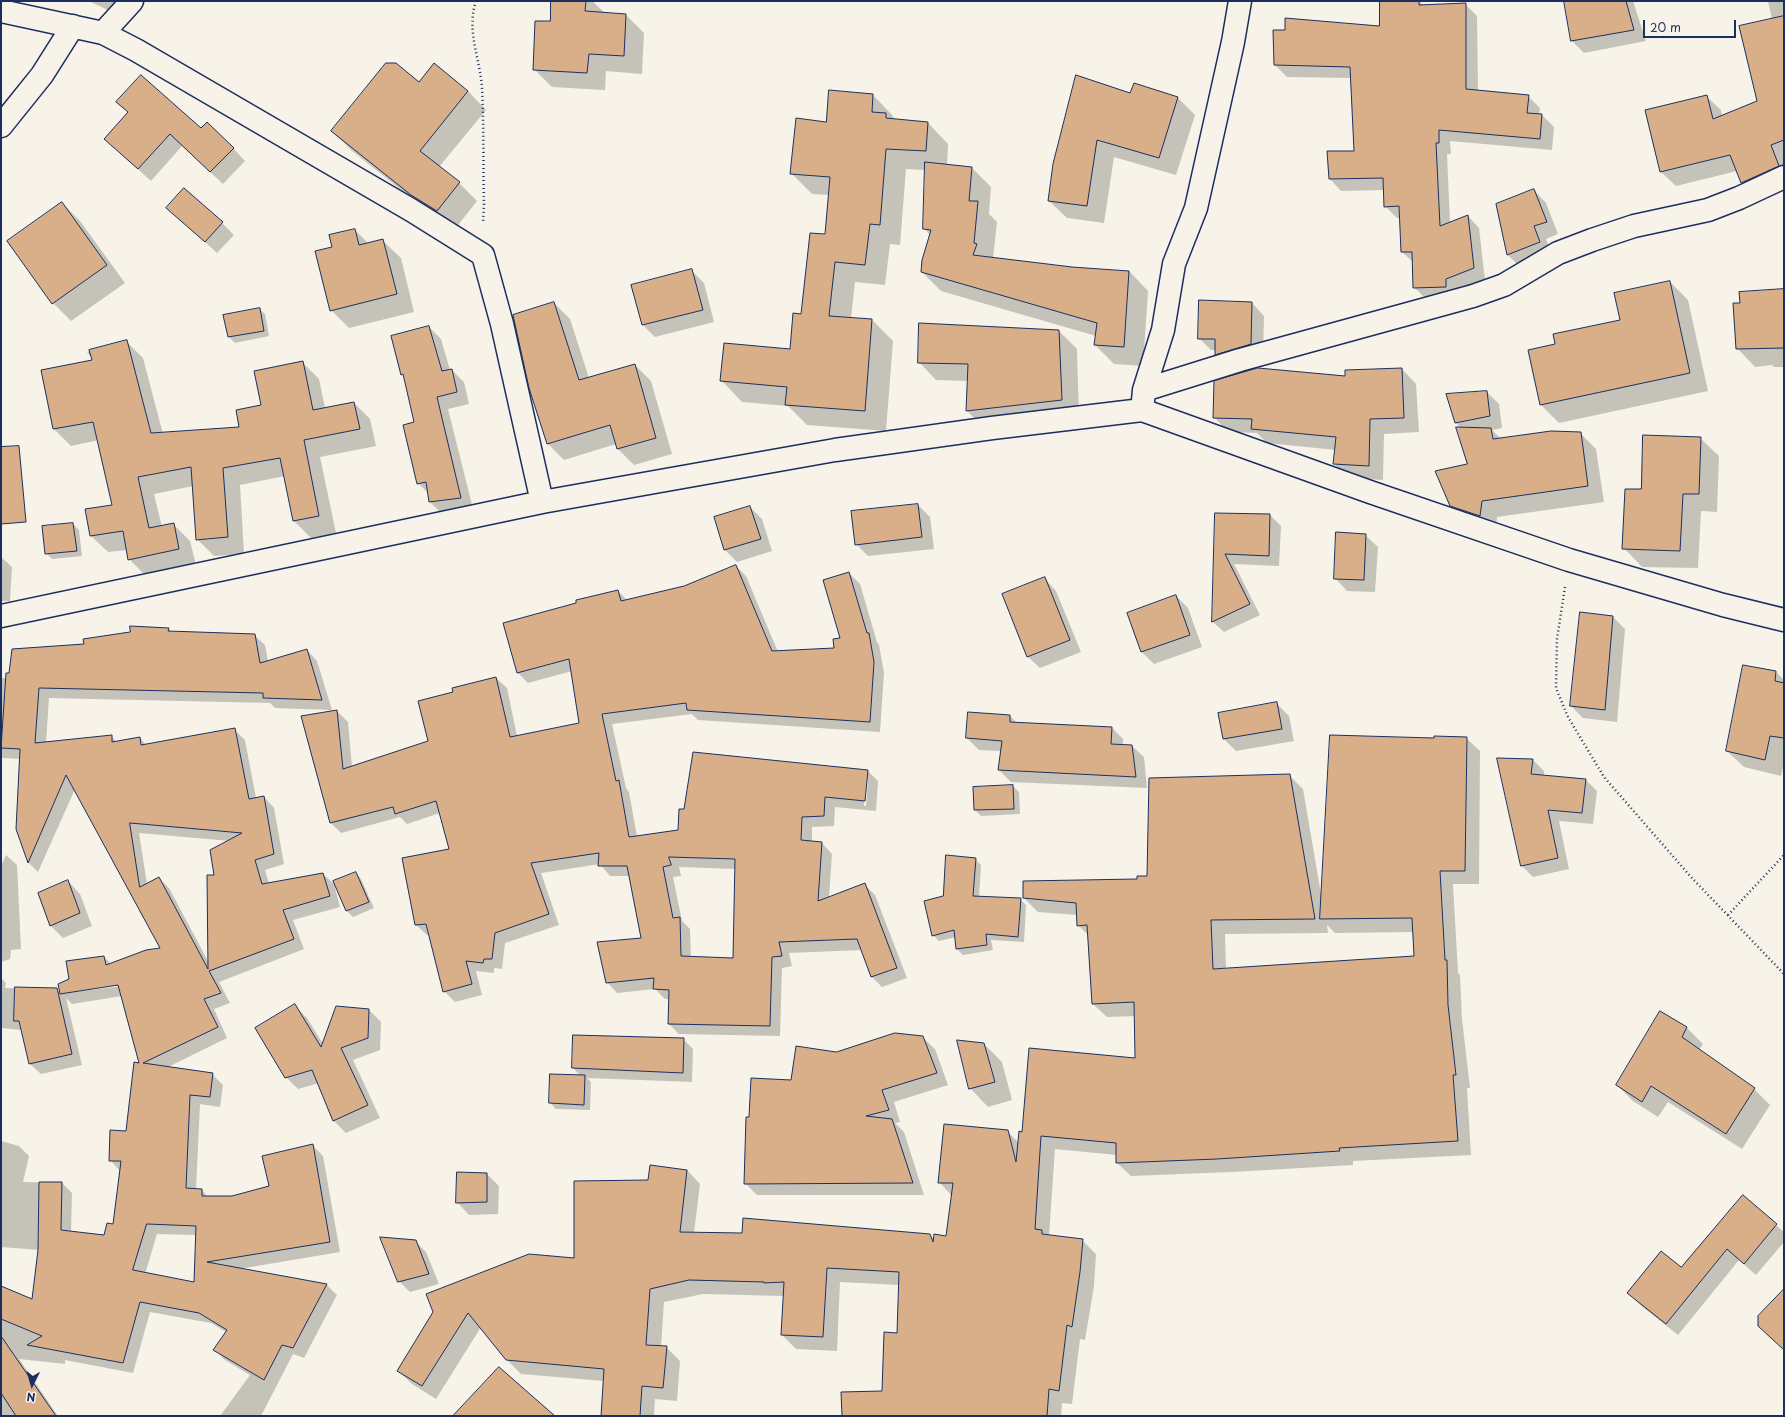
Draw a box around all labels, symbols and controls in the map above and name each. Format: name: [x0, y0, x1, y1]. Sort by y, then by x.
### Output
scale bar: [1645, 12, 1738, 38]
text: 20 m: [1650, 18, 1681, 36]
north arrow: [12, 1365, 52, 1405]
text: N: [26, 1389, 36, 1406]

